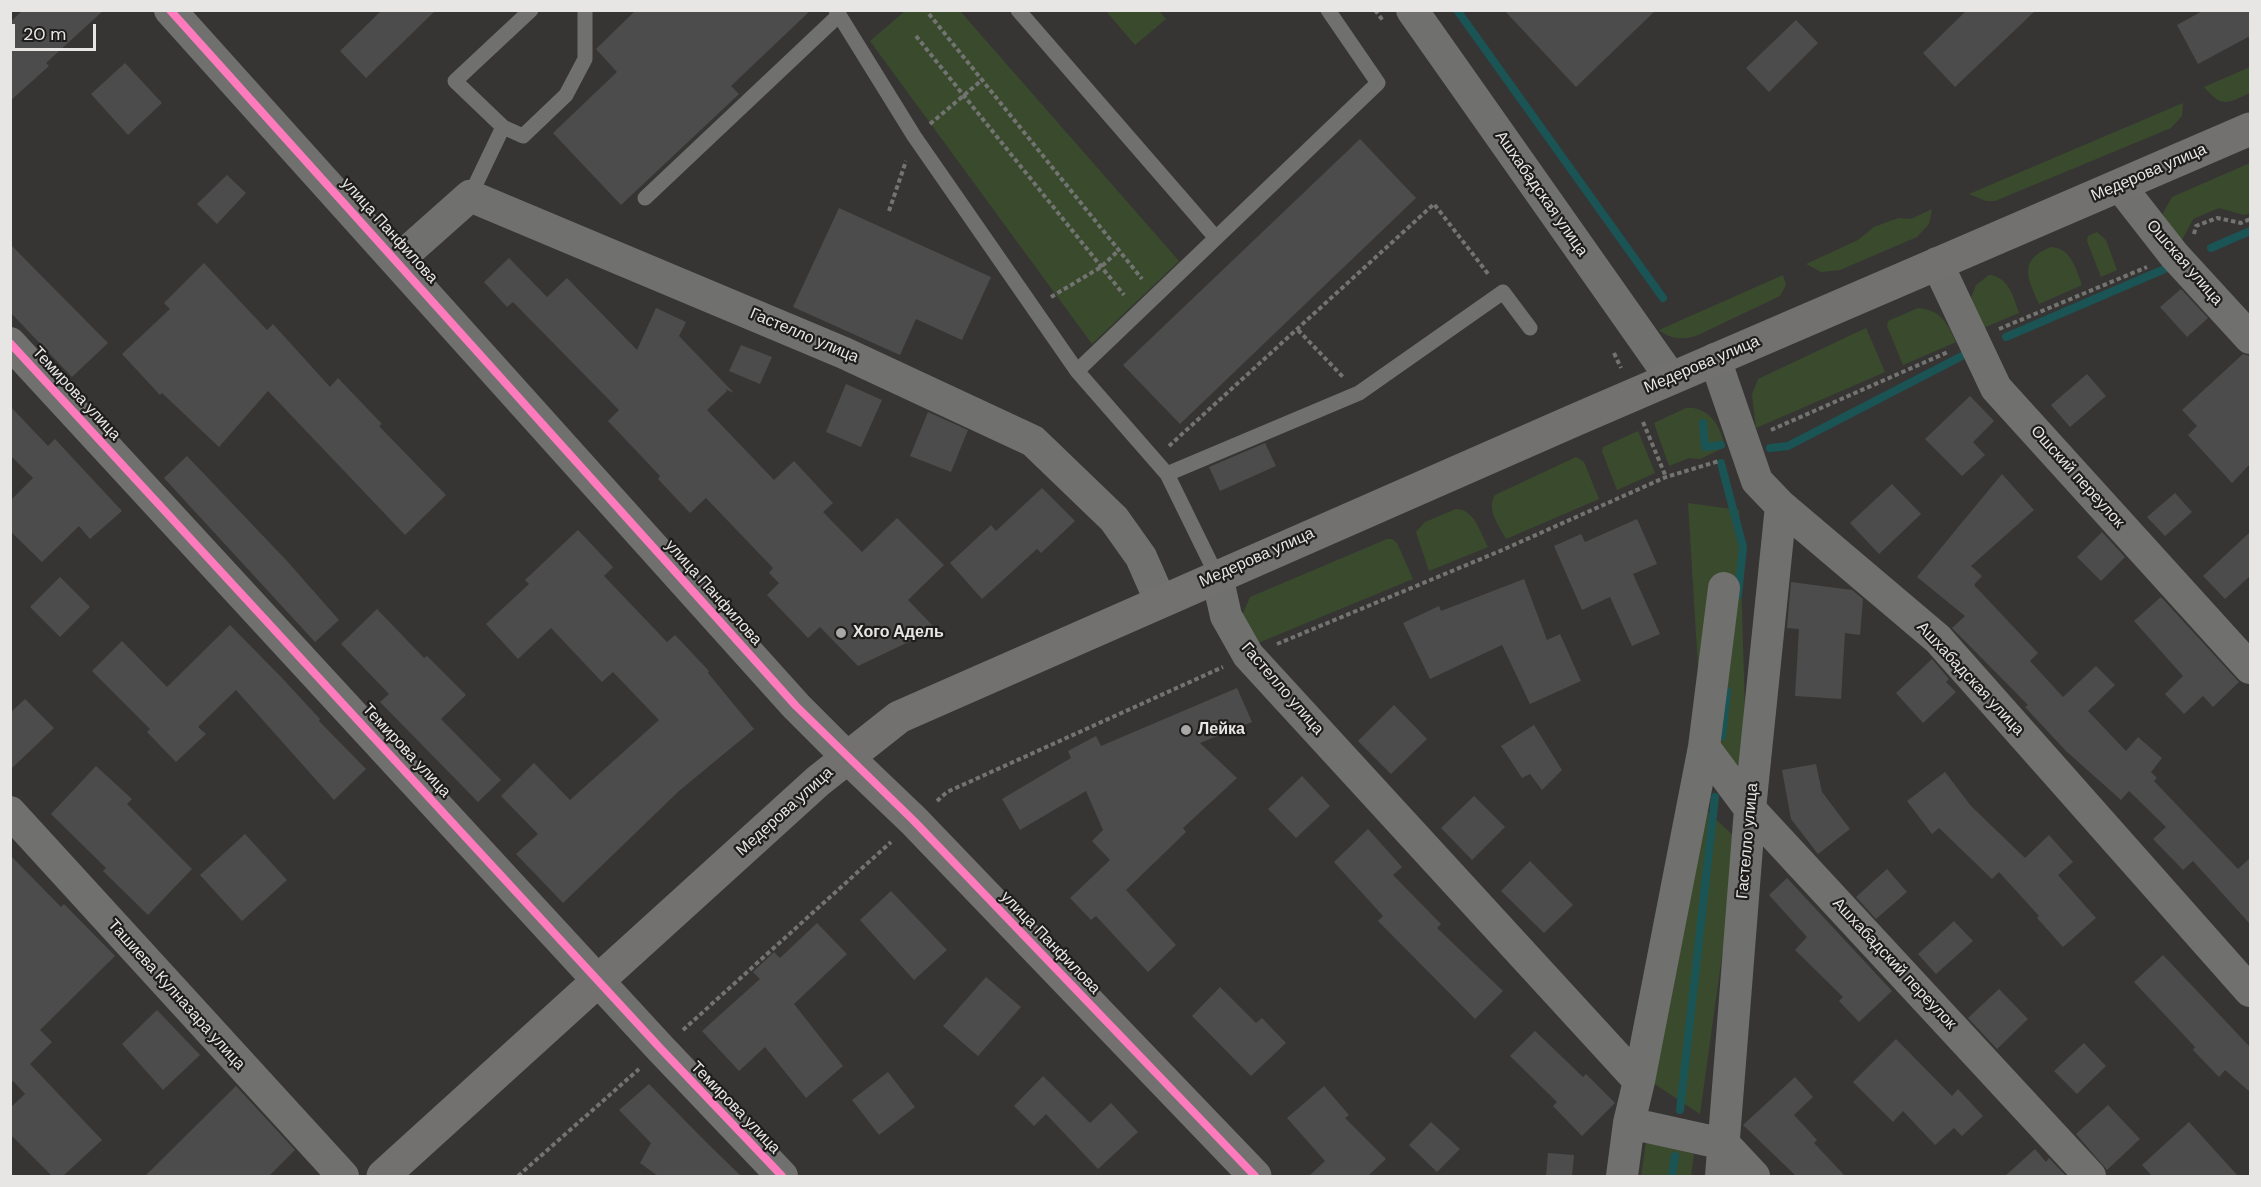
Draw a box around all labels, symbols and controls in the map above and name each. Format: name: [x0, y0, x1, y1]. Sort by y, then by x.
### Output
scale bar: [15, 12, 99, 50]
text: 20 m: [23, 22, 66, 46]
street label: Ашхабадская улица: [1491, 128, 1591, 260]
street label: Медерова улица: [2088, 140, 2210, 206]
street label: улица Панфилова: [337, 174, 441, 288]
street label: Ошская улица: [2142, 217, 2226, 309]
street label: Гастелло улица: [747, 304, 861, 368]
street label: Медерова улица: [1641, 332, 1763, 398]
street label: Темирова улица: [28, 343, 124, 445]
street label: Ошский переулок: [2026, 422, 2128, 532]
street label: Медерова улица: [1197, 524, 1317, 592]
street label: улица Панфилова: [661, 536, 765, 650]
street label: Ашхабадская улица: [1912, 618, 2028, 740]
place label: Хого Адель: [853, 623, 944, 643]
marker: Хого Адель: [834, 626, 848, 640]
street label: Гастелло улица: [1237, 639, 1327, 739]
street label: Темирова улица: [358, 700, 454, 802]
place label: Лейка: [1198, 720, 1245, 740]
marker: Лейка: [1179, 723, 1193, 737]
street label: Медерова улица: [733, 764, 837, 860]
street label: Гастелло улица: [1733, 782, 1763, 900]
street label: улица Панфилова: [996, 888, 1104, 998]
street label: Ашхабадский переулок: [1828, 894, 1960, 1034]
street label: Ташиева Кулназара улица: [103, 916, 249, 1074]
street label: Темирова улица: [686, 1058, 784, 1158]

